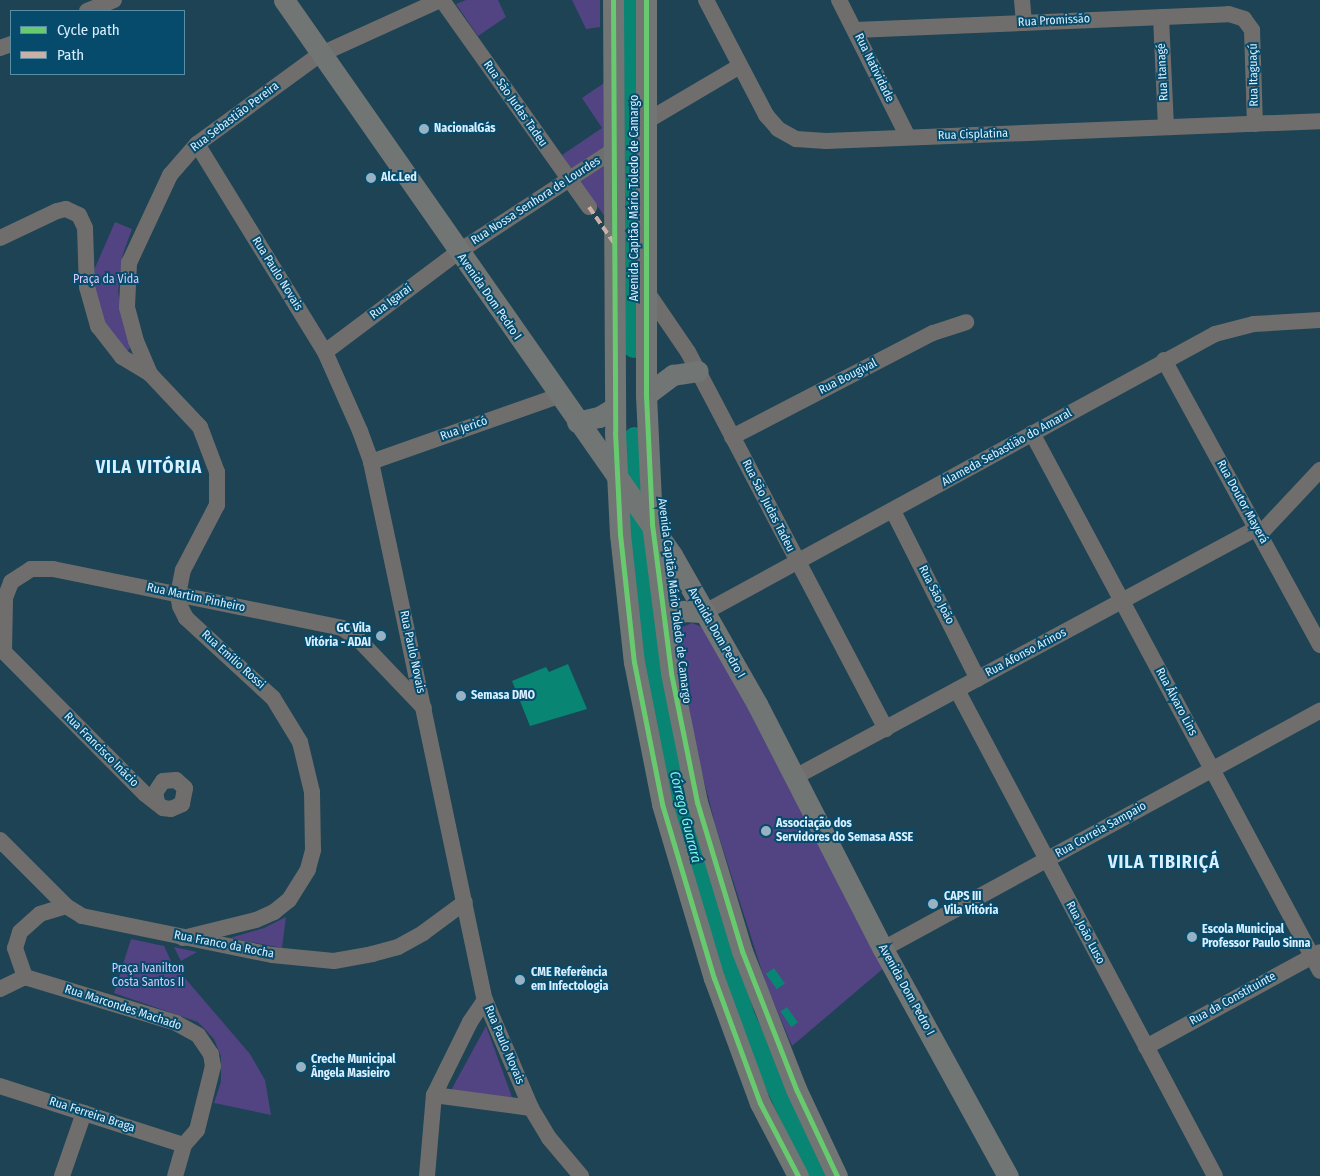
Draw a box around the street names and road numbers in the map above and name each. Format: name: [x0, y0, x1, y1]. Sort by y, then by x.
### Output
street label: Rua Promissão: [1018, 12, 1090, 30]
street label: Rua Natividade: [851, 31, 897, 105]
street label: Rua Itanagé: [1154, 43, 1172, 101]
street label: Rua Itaguaçú: [1246, 43, 1262, 107]
street label: Rua São Judas Tadeu: [480, 58, 550, 150]
street label: Rua Sebastião Pereira: [188, 79, 282, 155]
street label: Avenida Capitão Mário Toledo de Camargo: [628, 95, 642, 301]
street label: Rua Cisplatina: [938, 127, 1008, 143]
street label: Rua Nossa Senhora de Lourdes: [469, 154, 603, 248]
street label: Rua Paulo Novais: [249, 234, 305, 314]
street label: Avenida Dom Pedro I: [454, 251, 524, 343]
street label: Rua Igaraí: [367, 282, 415, 322]
street label: Rua Bougival: [816, 356, 880, 398]
street label: Alameda Sebastião do Amaral: [940, 406, 1074, 490]
street label: Rua Jericó: [438, 414, 490, 444]
street label: Rua São Judas Tadeu: [739, 457, 797, 555]
street label: Rua Doutor Mayerá: [1213, 458, 1271, 546]
street label: Avenida Capitão Mário Toledo de Camargo: [654, 498, 694, 704]
street label: Rua São João: [915, 563, 957, 627]
street label: Rua Martim Pinheiro: [146, 581, 246, 615]
street label: Avenida Dom Pedro I: [684, 585, 748, 681]
street label: Rua Paulo Novais: [396, 609, 428, 695]
street label: Rua Afonso Arinos: [983, 626, 1069, 680]
street label: Rua Emílio Rossi: [198, 628, 268, 692]
street label: Rua Álvaro Lins: [1152, 666, 1200, 738]
street label: Rua Francisco Inácio: [61, 710, 141, 790]
street label: Rua Correia Sampaio: [1053, 799, 1149, 861]
street label: Rua João Luso: [1062, 899, 1108, 967]
street label: Rua Franco da Rocha: [173, 928, 275, 962]
street label: Avenida Dom Pedro I: [875, 942, 937, 1038]
street label: Rua da Constituinte: [1187, 969, 1279, 1029]
street label: Rua Marcondes Machado: [63, 982, 183, 1034]
street label: Rua Paulo Novais: [481, 1003, 527, 1087]
street label: Rua Ferreira Braga: [47, 1094, 137, 1136]

